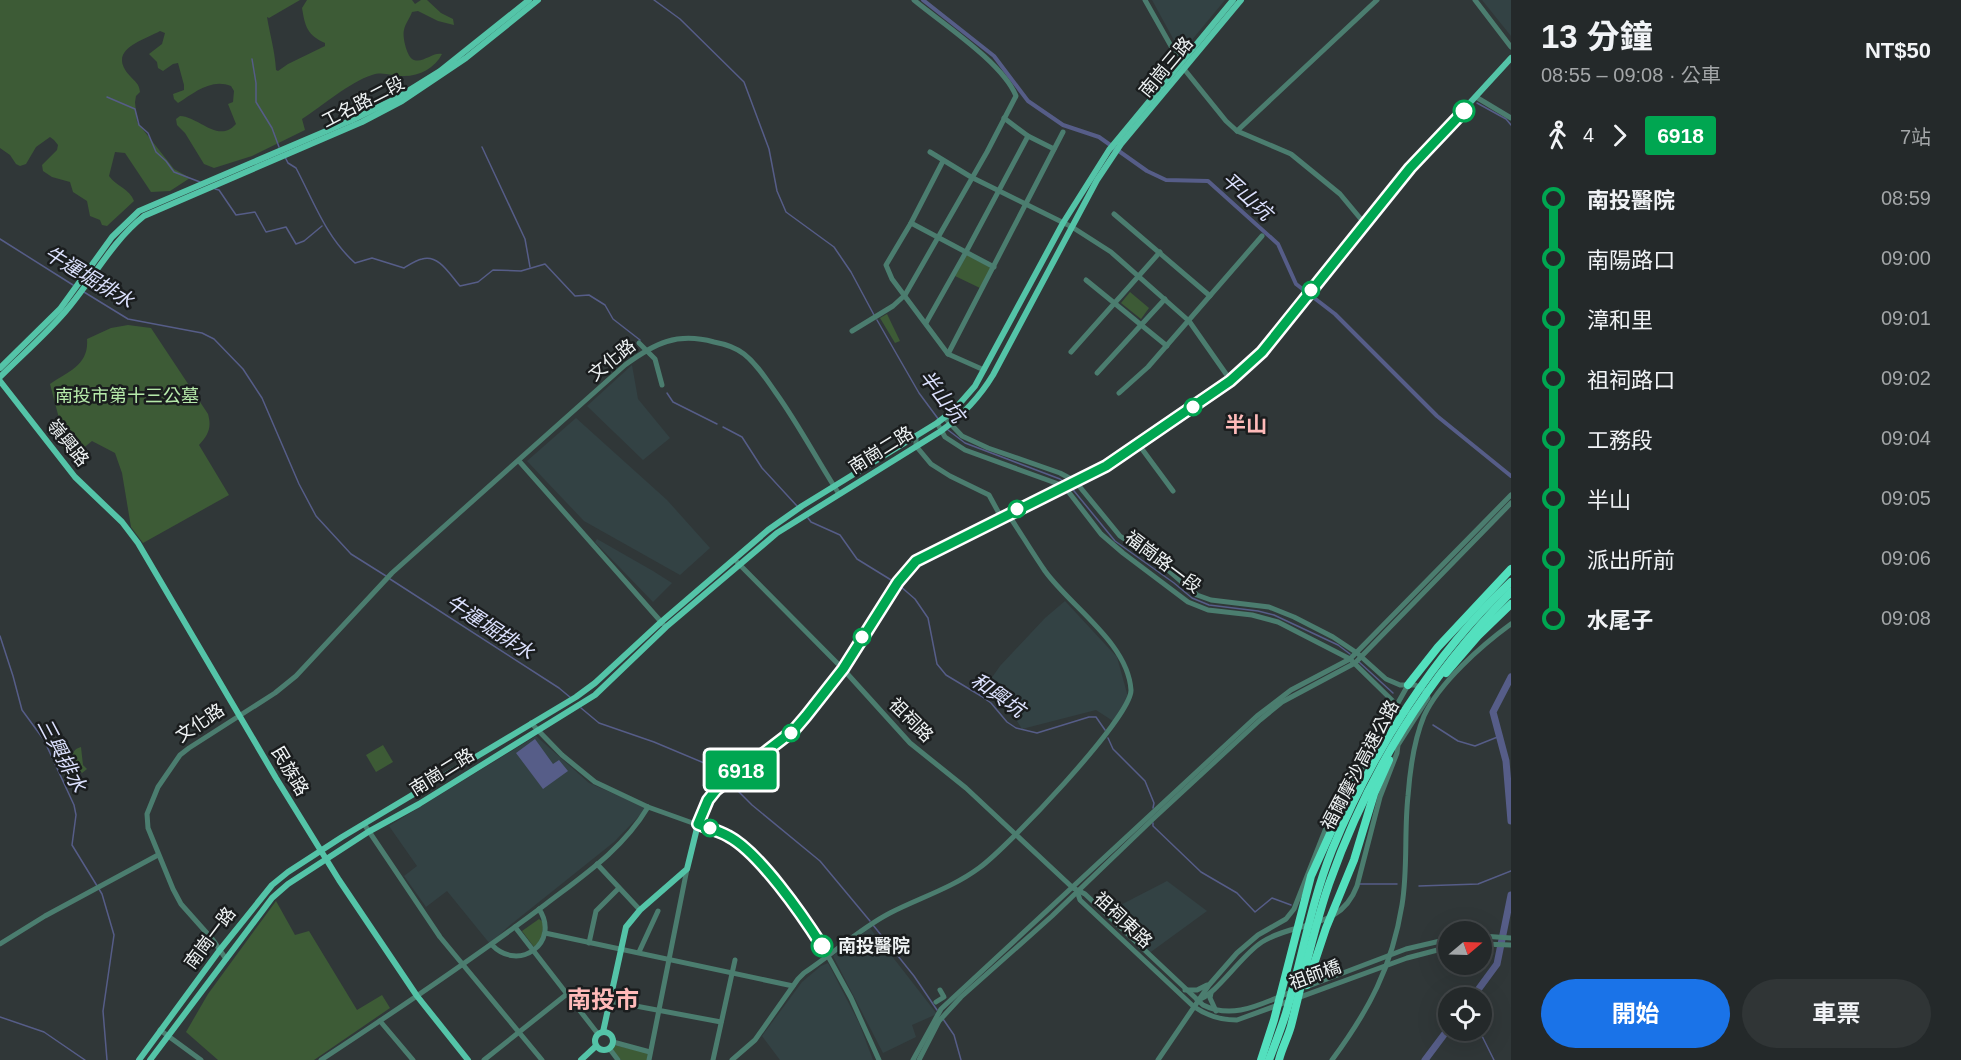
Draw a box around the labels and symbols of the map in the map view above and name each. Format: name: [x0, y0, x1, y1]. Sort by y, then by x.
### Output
street label: 南崗三路: [1135, 33, 1197, 101]
street label: 工名路二段: [318, 73, 408, 131]
unlabelled marker: [1453, 100, 1475, 122]
water label: 平山坑: [1217, 168, 1279, 226]
water label: 牛運堀排水: [40, 242, 138, 313]
unlabelled marker: [1302, 281, 1320, 299]
street label: 文化路: [585, 335, 639, 385]
water label: 半山坑: [915, 366, 971, 429]
park label: 南投市第十三公墓: [55, 386, 199, 406]
unlabelled marker: [1184, 398, 1202, 416]
district label: 半山: [1225, 413, 1267, 436]
street label: 嶺興路: [43, 416, 93, 470]
street label: 南崗二路: [845, 422, 917, 478]
unlabelled marker: [1008, 500, 1026, 518]
street label: 福崗路一段: [1121, 527, 1205, 597]
water label: 牛運堀排水: [442, 591, 539, 664]
unlabelled marker: [853, 628, 871, 646]
water label: 和興坑: [967, 669, 1031, 723]
street label: 祖祠路: [885, 694, 937, 746]
street label: 福爾摩沙高速公路: [1317, 697, 1403, 833]
street label: 文化路: [172, 700, 228, 746]
water label: 三興排水: [34, 715, 91, 796]
unlabelled marker: [782, 724, 800, 742]
street label: 民族路: [268, 743, 312, 799]
street label: 南崗二路: [406, 744, 478, 800]
line badge: 6918: [699, 750, 783, 790]
unlabelled marker: [701, 819, 719, 837]
street label: 祖祠東路: [1090, 888, 1156, 952]
street label: 南崗一路: [180, 903, 240, 973]
north arrow: [1438, 921, 1492, 975]
marker: 南投醫院: [811, 935, 833, 957]
place label: 南投醫院: [838, 936, 910, 956]
street label: 祖師橋: [1286, 956, 1344, 994]
district label: 南投市: [567, 986, 639, 1013]

